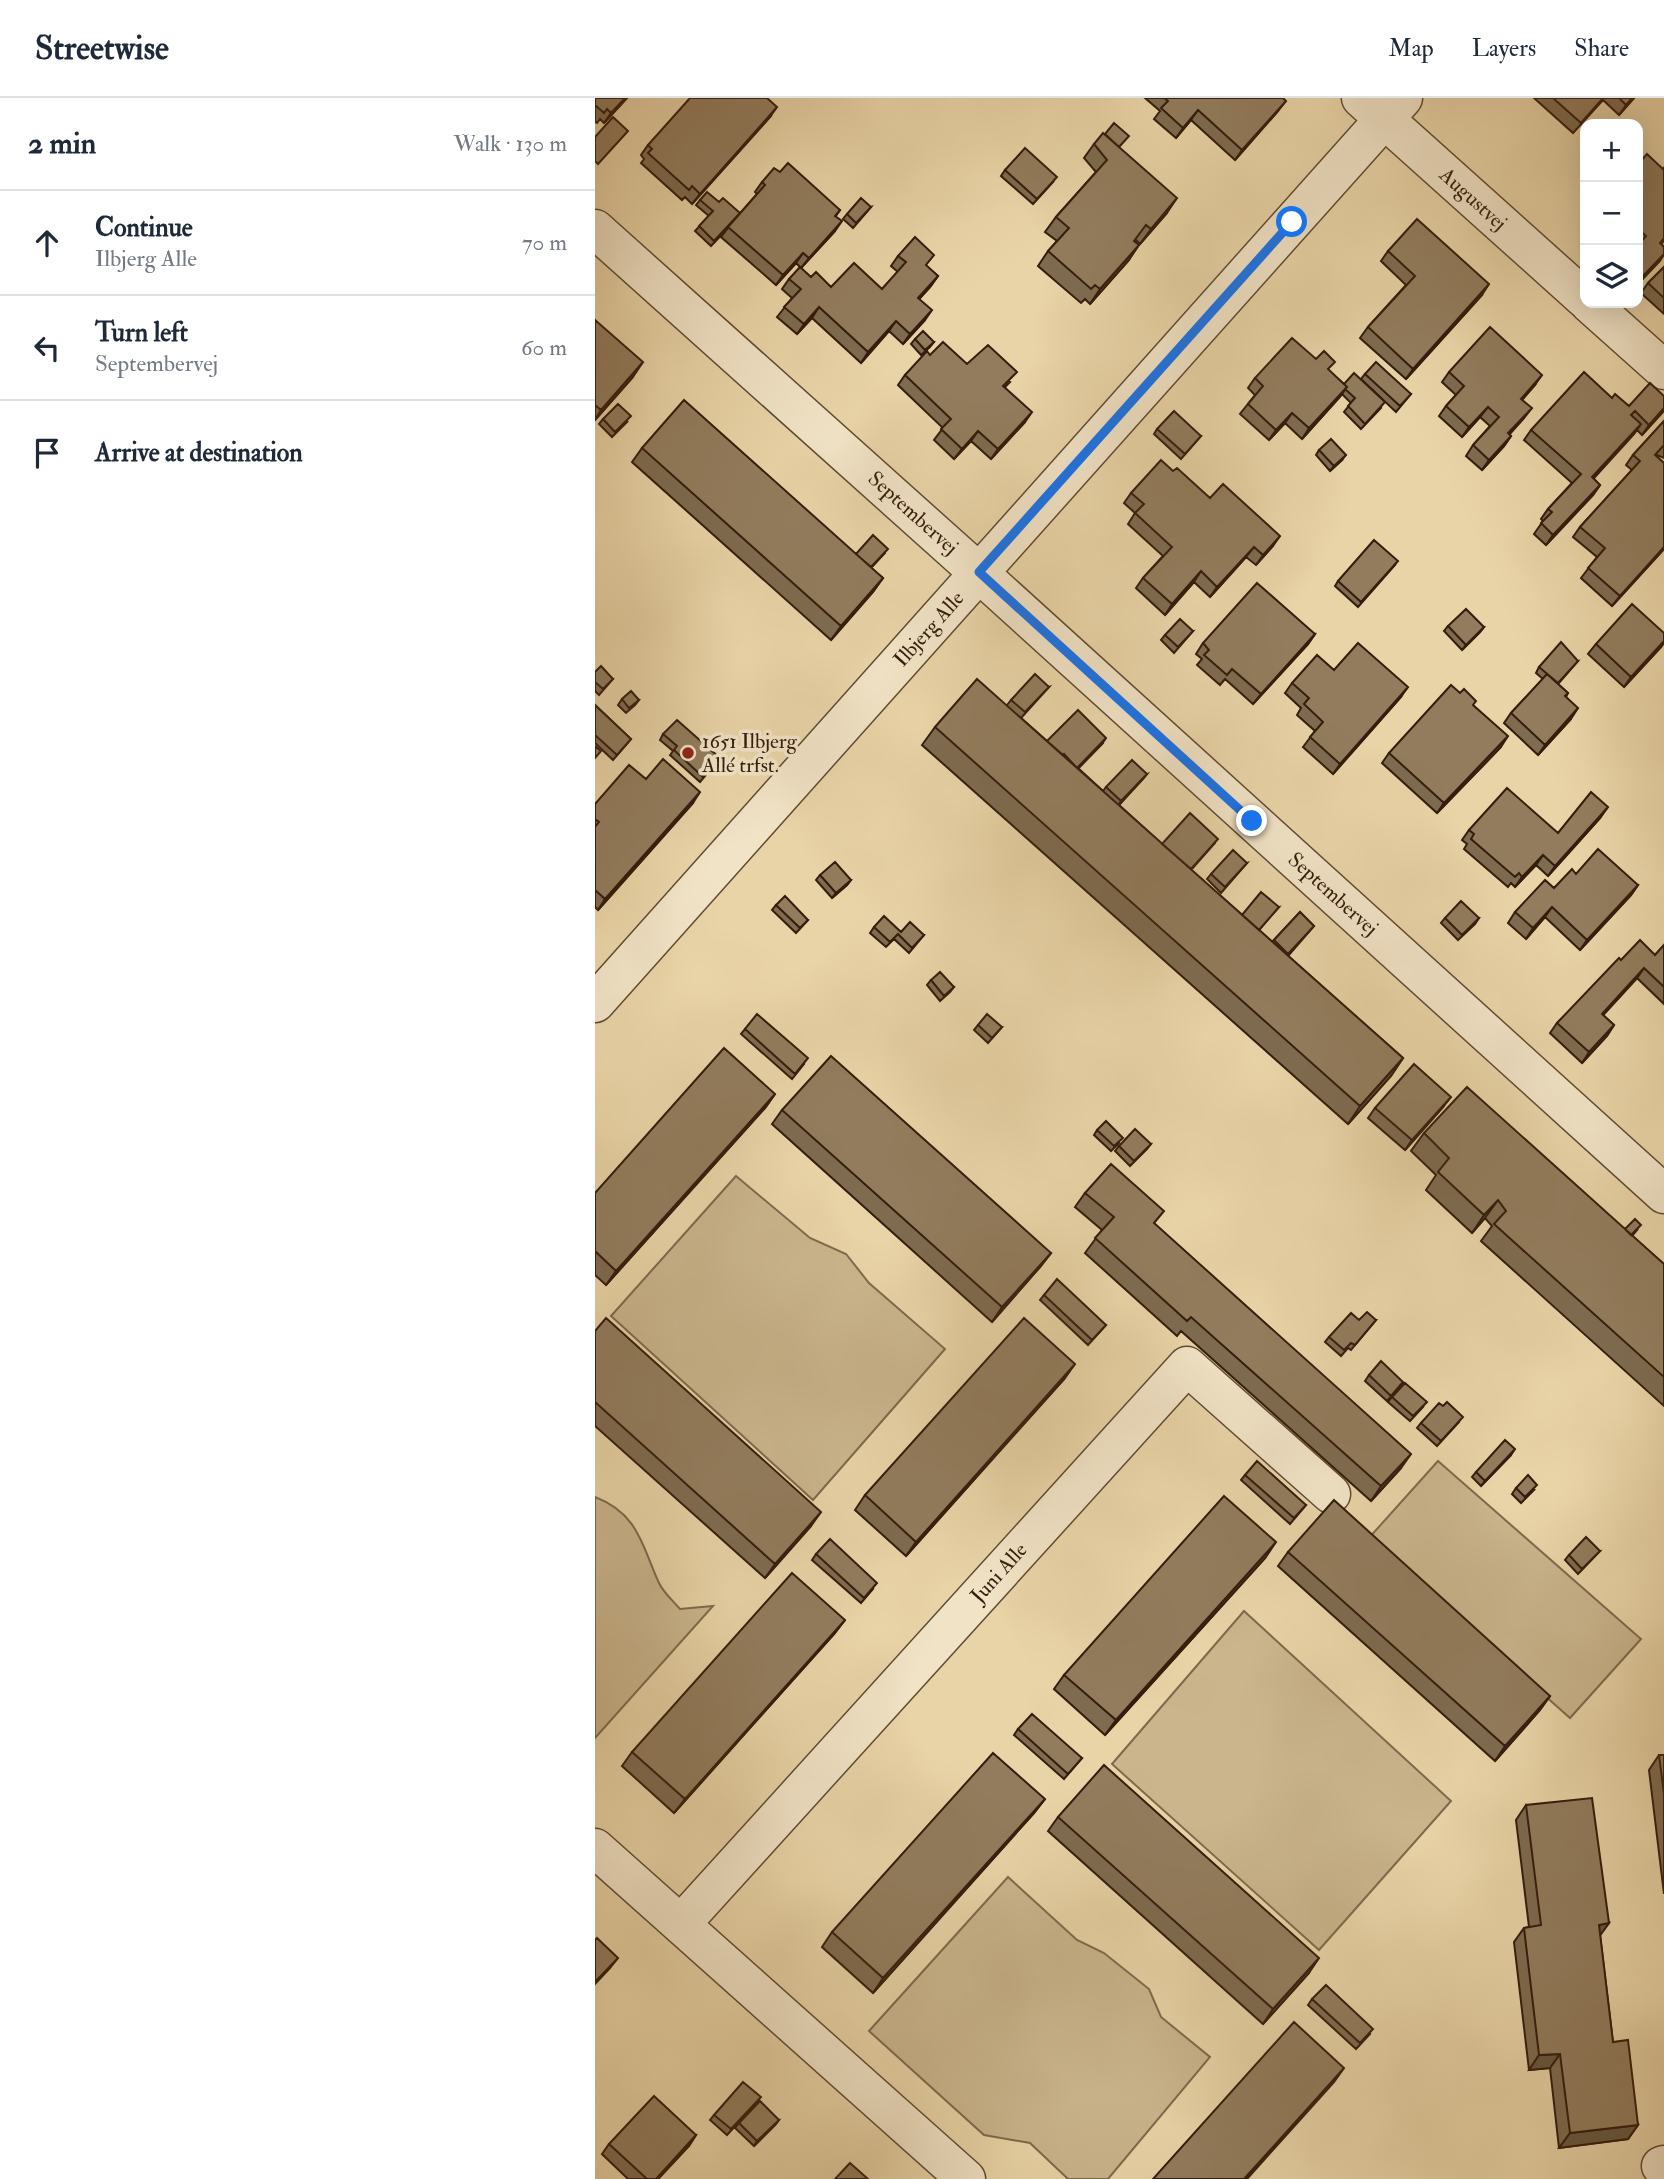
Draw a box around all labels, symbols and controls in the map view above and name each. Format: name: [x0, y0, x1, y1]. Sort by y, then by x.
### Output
text: Streetwise: [35, 28, 169, 69]
text: Map: [1389, 33, 1434, 64]
text: Layers: [1472, 33, 1536, 64]
text: Share: [1574, 33, 1629, 64]
map controls: [1580, 119, 1643, 308]
button: +: [1580, 119, 1643, 182]
text: 2 min: [28, 125, 96, 162]
text: Walk · 130 m: [454, 129, 567, 158]
street label: Augustvej: [1433, 161, 1513, 236]
button: −: [1580, 182, 1643, 245]
route start: [1276, 206, 1307, 237]
text: Continue: [95, 212, 193, 244]
icon: ahead: [28, 224, 66, 262]
text: 70 m: [522, 228, 567, 257]
text: Ilbjerg Alle: [95, 244, 197, 273]
button: layers: [1580, 245, 1643, 308]
text: Turn left: [95, 317, 188, 349]
icon: left: [28, 329, 66, 367]
text: 60 m: [521, 333, 567, 362]
text: Septembervej: [95, 349, 218, 378]
icon: arrive: [28, 434, 66, 472]
text: Arrive at destination: [95, 437, 303, 469]
street label: Septembervej: [862, 465, 964, 561]
street label: Ilbjerg Alle: [888, 585, 970, 673]
place label: 1651 Ilbjerg Allé trfst.: [701, 728, 798, 779]
marker: 1651 Ilbjerg Allé trfst.: [680, 745, 696, 761]
route end: [1236, 805, 1267, 836]
street label: Septembervej: [1282, 846, 1384, 942]
street label: Juni Alle: [964, 1537, 1033, 1610]

